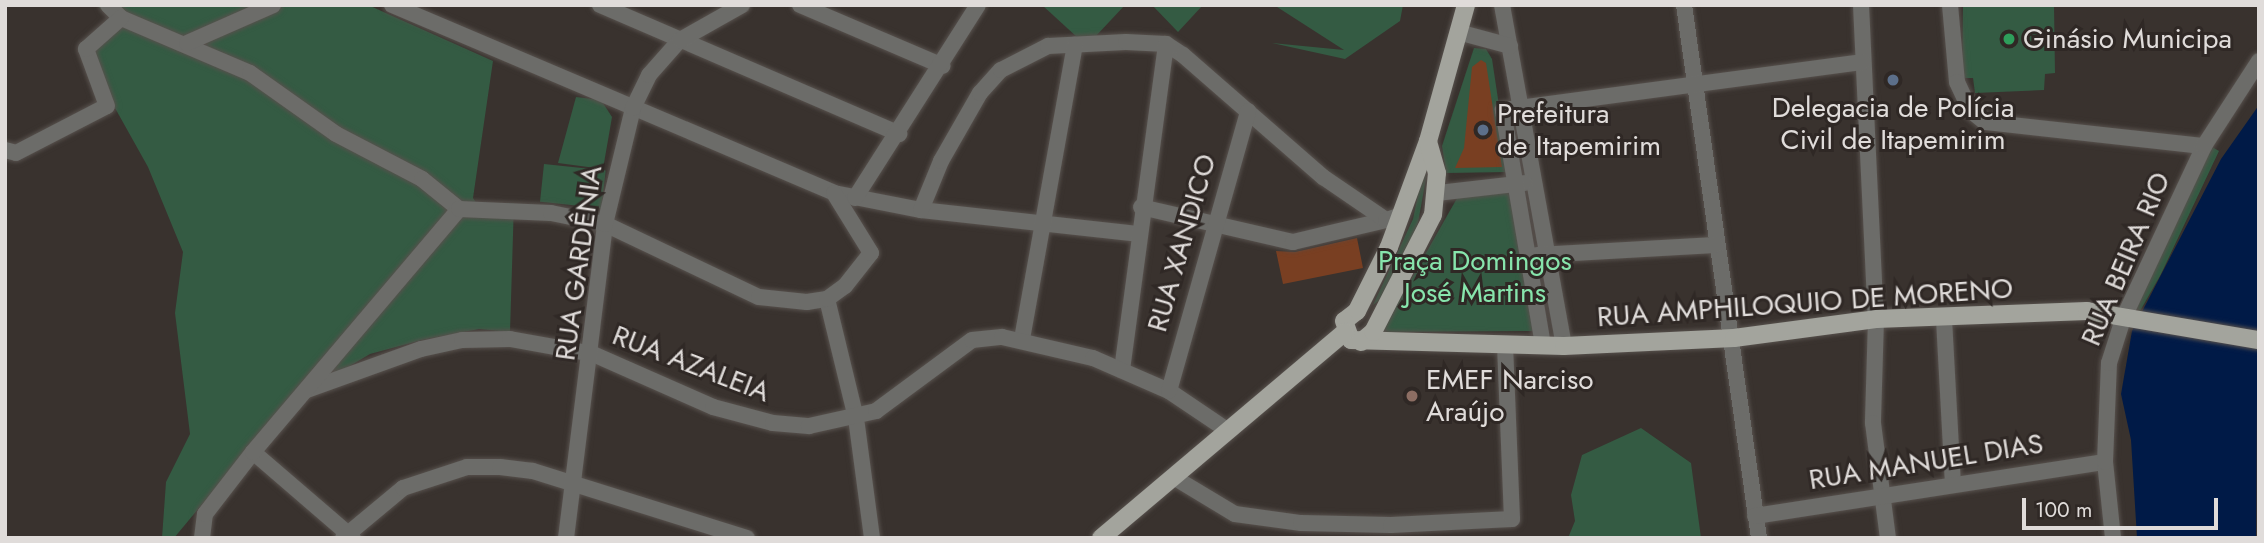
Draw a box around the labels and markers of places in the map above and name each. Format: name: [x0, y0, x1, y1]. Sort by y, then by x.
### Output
place label: Ginásio Municipa: [2023, 22, 2232, 56]
marker: Ginásio Municipa: [2001, 31, 2017, 47]
marker: Delegacia de Polícia Civil de Itapemirim: [1885, 72, 1901, 88]
place label: Delegacia de Polícia Civil de Itapemirim: [1772, 91, 2014, 157]
place label: Prefeitura de Itapemirim: [1497, 97, 1661, 163]
marker: Prefeitura de Itapemirim: [1475, 122, 1491, 138]
place label: EMEF Narciso Araújo: [1426, 363, 1593, 429]
marker: EMEF Narciso Araújo: [1404, 388, 1420, 404]

